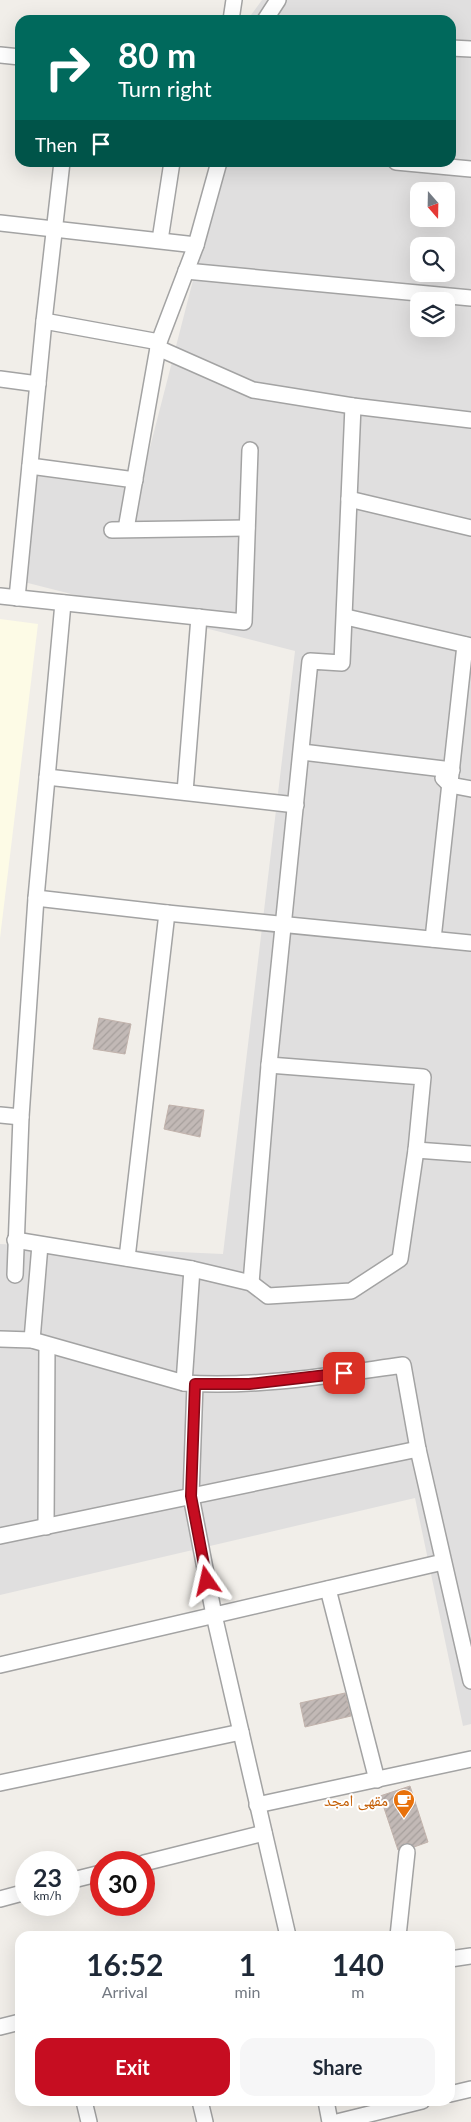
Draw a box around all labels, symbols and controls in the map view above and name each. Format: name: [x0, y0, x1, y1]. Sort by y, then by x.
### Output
text: 80 m: [118, 33, 196, 75]
icon: right: [35, 35, 100, 100]
text: Turn right: [118, 75, 212, 102]
icon: arrive: [87, 130, 115, 158]
text: Then: [35, 133, 77, 156]
north arrow: [410, 182, 455, 228]
map controls: [410, 182, 455, 337]
button: search: [410, 237, 455, 282]
button: layers: [410, 292, 455, 337]
pin: [323, 1352, 365, 1394]
icon: arrive: [330, 1359, 358, 1387]
position arrow: [180, 1554, 232, 1606]
cafe icon: مقهى امجد: [392, 1788, 416, 1819]
place label: مقهى امجد: [324, 1790, 388, 1811]
speed limit sign: 30: [90, 1851, 155, 1916]
text: 23: [33, 1862, 62, 1892]
text: km/h: [33, 1888, 62, 1903]
text: 16:52: [86, 1946, 163, 1982]
text: 1: [239, 1946, 256, 1982]
text: 140: [332, 1946, 384, 1982]
text: Arrival: [102, 1982, 148, 2001]
text: min: [235, 1982, 261, 2001]
text: m: [351, 1982, 364, 2001]
button: Exit: [35, 2038, 230, 2096]
button: Share: [240, 2038, 435, 2096]

